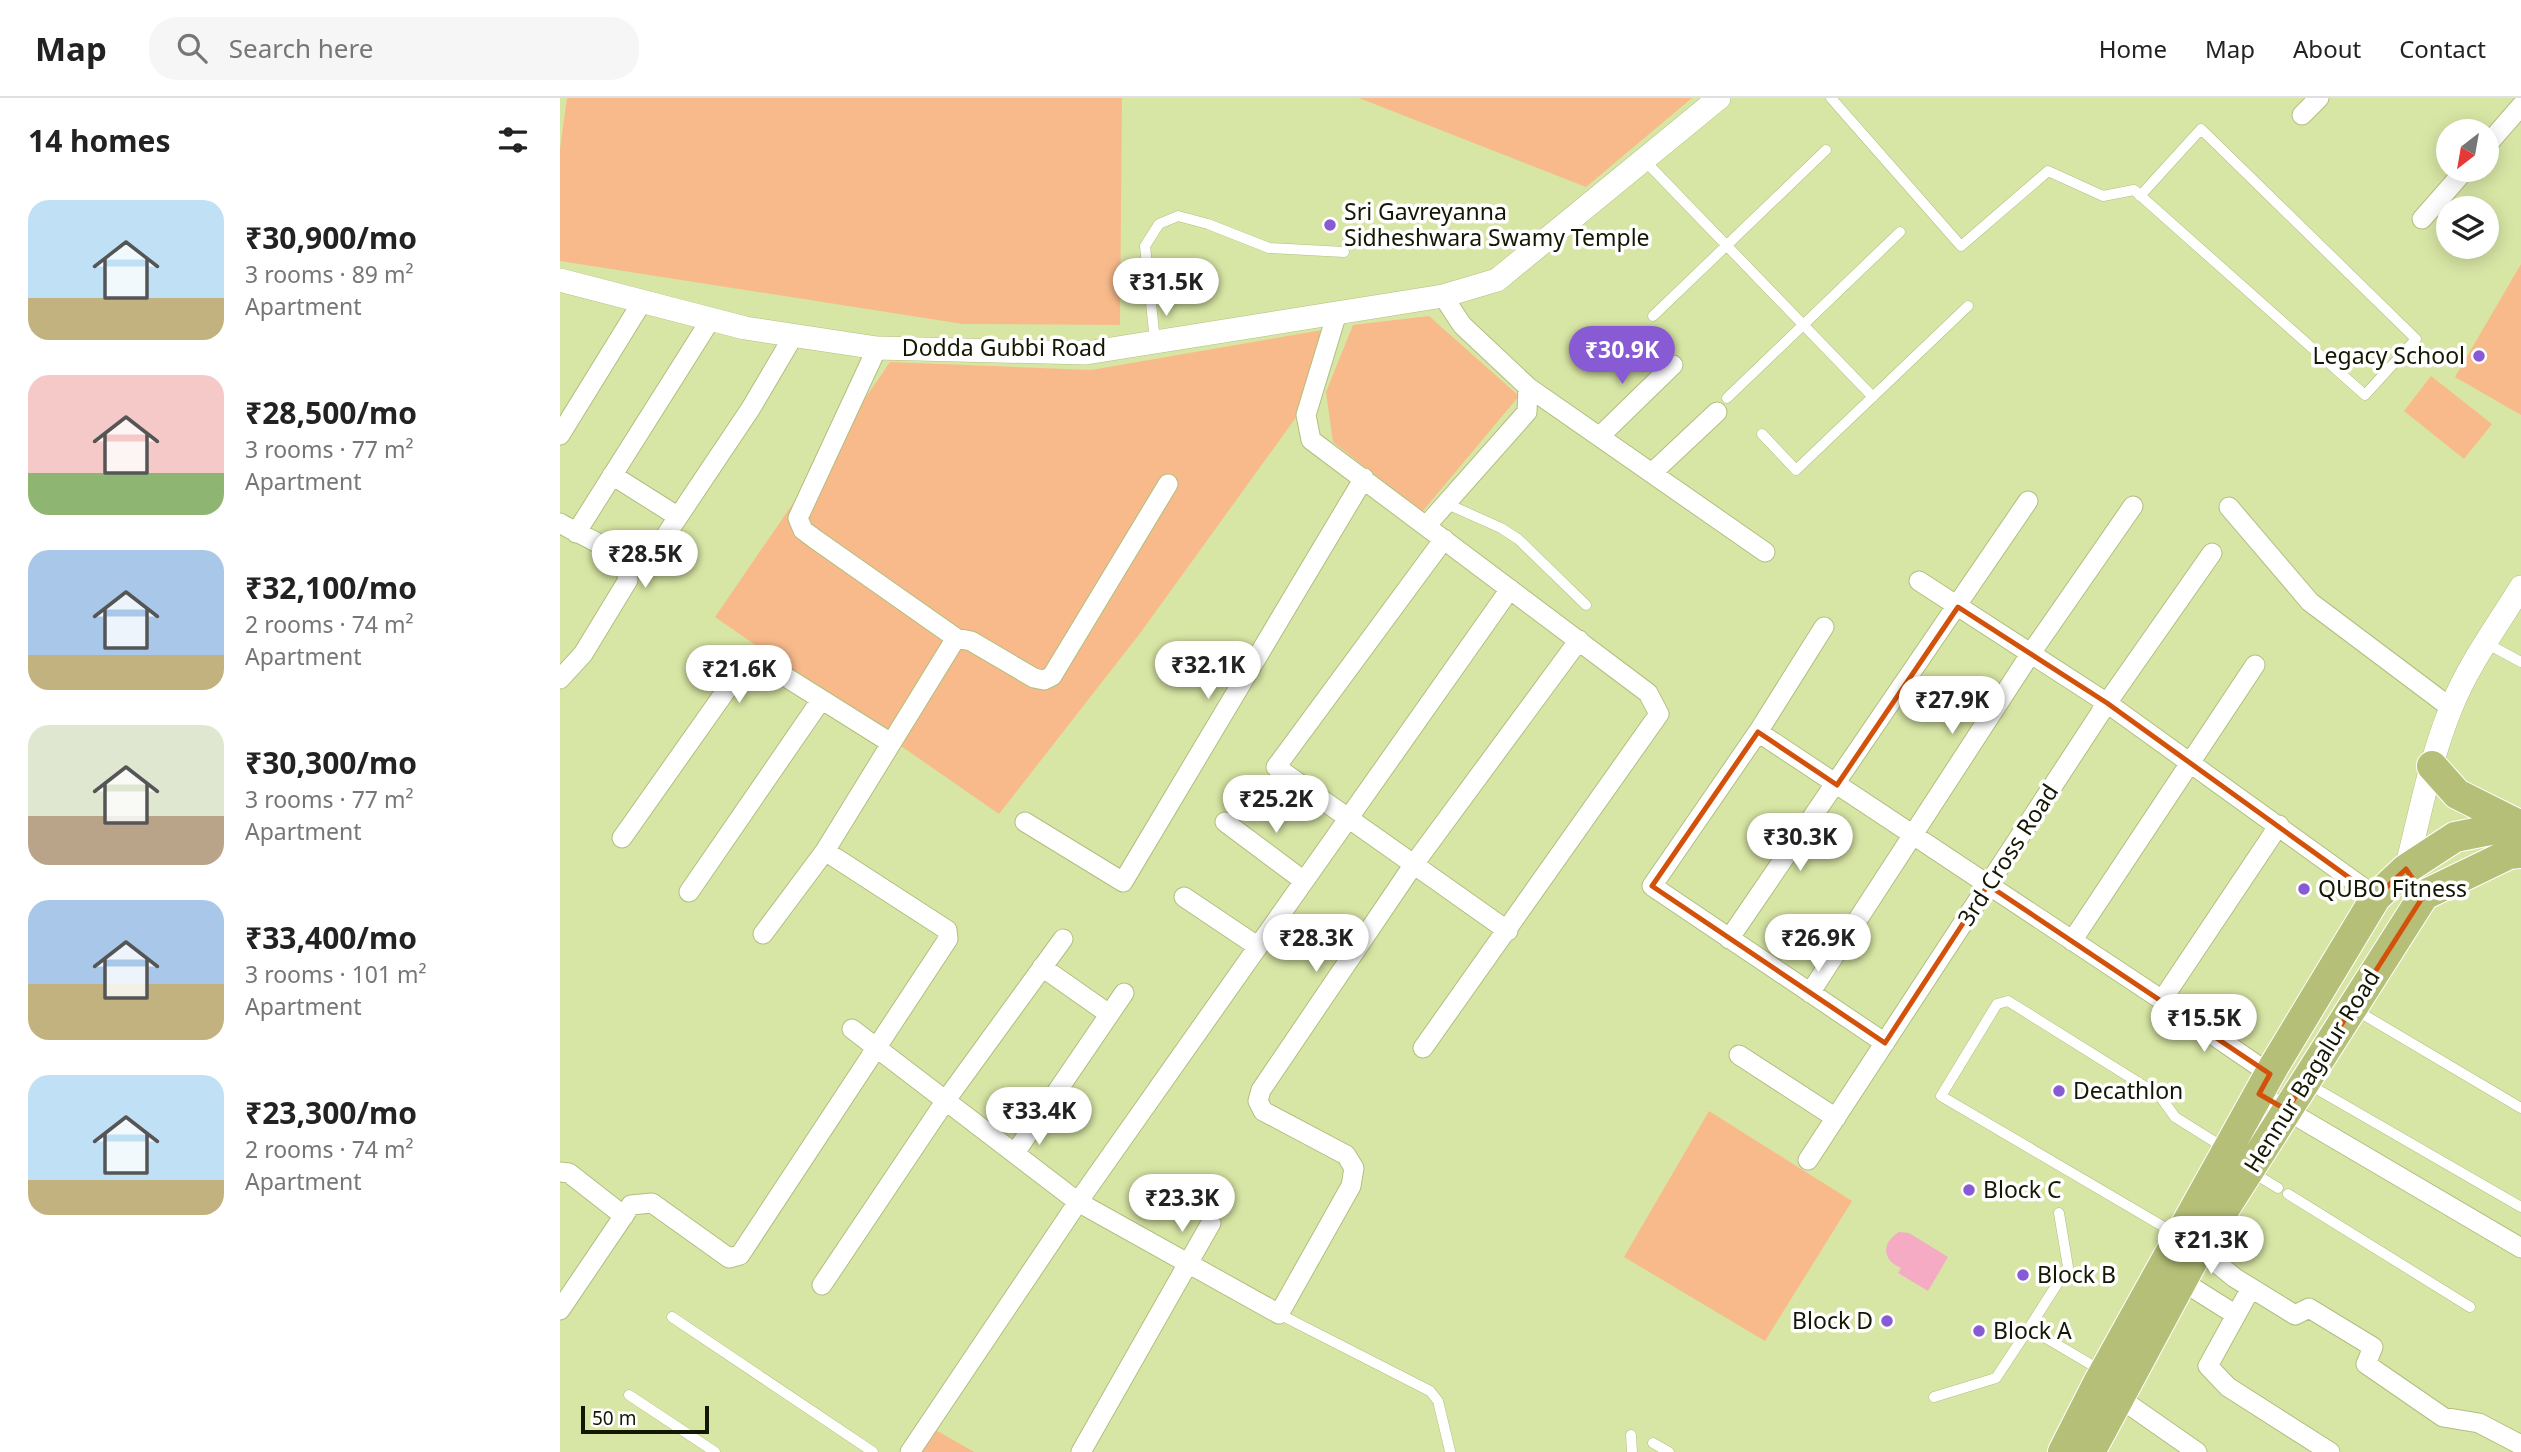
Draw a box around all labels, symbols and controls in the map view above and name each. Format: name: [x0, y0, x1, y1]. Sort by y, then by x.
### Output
search box: [149, 17, 639, 80]
text: Map: [35, 26, 107, 71]
icon: search: [173, 29, 211, 67]
text: Search here: [229, 30, 373, 66]
text: Home: [2099, 32, 2167, 65]
text: Map: [2205, 32, 2255, 65]
text: About: [2293, 32, 2361, 65]
text: Contact: [2399, 32, 2486, 65]
north arrow: [2436, 119, 2499, 182]
map controls: [2436, 119, 2499, 259]
text: 14 homes: [28, 120, 171, 161]
icon: filters: [494, 121, 532, 159]
place label: Sri Gavreyanna Sidheshwara Swamy Temple: [1344, 195, 1650, 253]
button: layers: [2436, 196, 2499, 259]
text: ₹30,900/mo: [245, 217, 417, 258]
marker: Sri Gavreyanna Sidheshwara Swamy Temple: [1322, 217, 1338, 233]
icon: home: [84, 228, 168, 312]
text: 3 rooms · 89 m²: [245, 258, 414, 290]
pin: ₹31.5K: [1109, 258, 1223, 318]
text: ₹31.5K: [1129, 265, 1203, 297]
text: Apartment: [245, 290, 362, 322]
pin: ₹30.9K: [1565, 327, 1679, 386]
street label: Dodda Gubbi Road: [902, 331, 1106, 363]
text: ₹30.9K: [1585, 333, 1659, 365]
place label: Legacy School: [2313, 339, 2465, 371]
marker: Legacy School: [2471, 348, 2487, 364]
text: ₹28,500/mo: [245, 392, 417, 433]
icon: home: [84, 403, 168, 487]
text: 3 rooms · 77 m²: [245, 433, 414, 465]
text: Apartment: [245, 465, 362, 497]
pin: ₹28.5K: [588, 531, 702, 590]
text: ₹28.5K: [608, 537, 682, 569]
text: ₹32,100/mo: [245, 567, 417, 608]
icon: home: [84, 578, 168, 662]
text: 2 rooms · 74 m²: [245, 608, 414, 640]
text: Apartment: [245, 640, 362, 672]
pin: ₹32.1K: [1151, 642, 1265, 701]
pin: ₹21.6K: [682, 646, 796, 705]
text: ₹32.1K: [1171, 648, 1245, 680]
text: ₹21.6K: [702, 652, 776, 684]
pin: ₹27.9K: [1895, 676, 2009, 736]
text: ₹27.9K: [1915, 683, 1989, 715]
text: ₹30,300/mo: [245, 742, 417, 783]
icon: home: [84, 753, 168, 837]
pin: ₹25.2K: [1219, 776, 1333, 835]
street label: 3rd Cross Road: [1949, 777, 2065, 932]
text: ₹25.2K: [1239, 782, 1313, 814]
text: 3 rooms · 77 m²: [245, 783, 414, 815]
pin: ₹30.3K: [1743, 814, 1857, 873]
text: Apartment: [245, 815, 362, 847]
text: ₹30.3K: [1763, 820, 1837, 852]
place label: QUBO Fitness: [2318, 872, 2467, 904]
marker: QUBO Fitness: [2296, 881, 2312, 897]
pin: ₹28.3K: [1259, 914, 1373, 974]
pin: ₹26.9K: [1761, 914, 1875, 974]
text: ₹33,400/mo: [245, 917, 417, 958]
text: ₹28.3K: [1279, 921, 1353, 953]
text: ₹26.9K: [1781, 921, 1855, 953]
icon: home: [84, 928, 168, 1012]
text: 3 rooms · 101 m²: [245, 958, 427, 990]
street label: Hennur Bagalur Road: [2236, 963, 2387, 1178]
text: Apartment: [245, 990, 362, 1022]
pin: ₹15.5K: [2147, 995, 2261, 1054]
text: ₹15.5K: [2167, 1001, 2241, 1033]
place label: Decathlon: [2073, 1074, 2183, 1106]
marker: Decathlon: [2051, 1083, 2067, 1099]
pin: ₹33.4K: [982, 1088, 1096, 1147]
text: ₹23,300/mo: [245, 1092, 417, 1133]
text: ₹33.4K: [1002, 1094, 1076, 1126]
icon: home: [84, 1103, 168, 1187]
text: 2 rooms · 74 m²: [245, 1133, 414, 1165]
text: Apartment: [245, 1165, 362, 1197]
place label: Block C: [1983, 1173, 2062, 1205]
pin: ₹23.3K: [1125, 1174, 1239, 1234]
text: ₹23.3K: [1145, 1181, 1219, 1213]
marker: Block C: [1961, 1182, 1977, 1198]
pin: ₹21.3K: [2154, 1216, 2268, 1276]
text: ₹21.3K: [2174, 1223, 2248, 1255]
place label: Block B: [2037, 1258, 2116, 1290]
marker: Block B: [2015, 1267, 2031, 1283]
place label: Block D: [1792, 1304, 1873, 1336]
marker: Block D: [1879, 1313, 1895, 1329]
place label: Block A: [1993, 1314, 2072, 1346]
marker: Block A: [1971, 1323, 1987, 1339]
scale bar: [581, 1403, 709, 1435]
text: 50 m: [592, 1405, 636, 1431]

